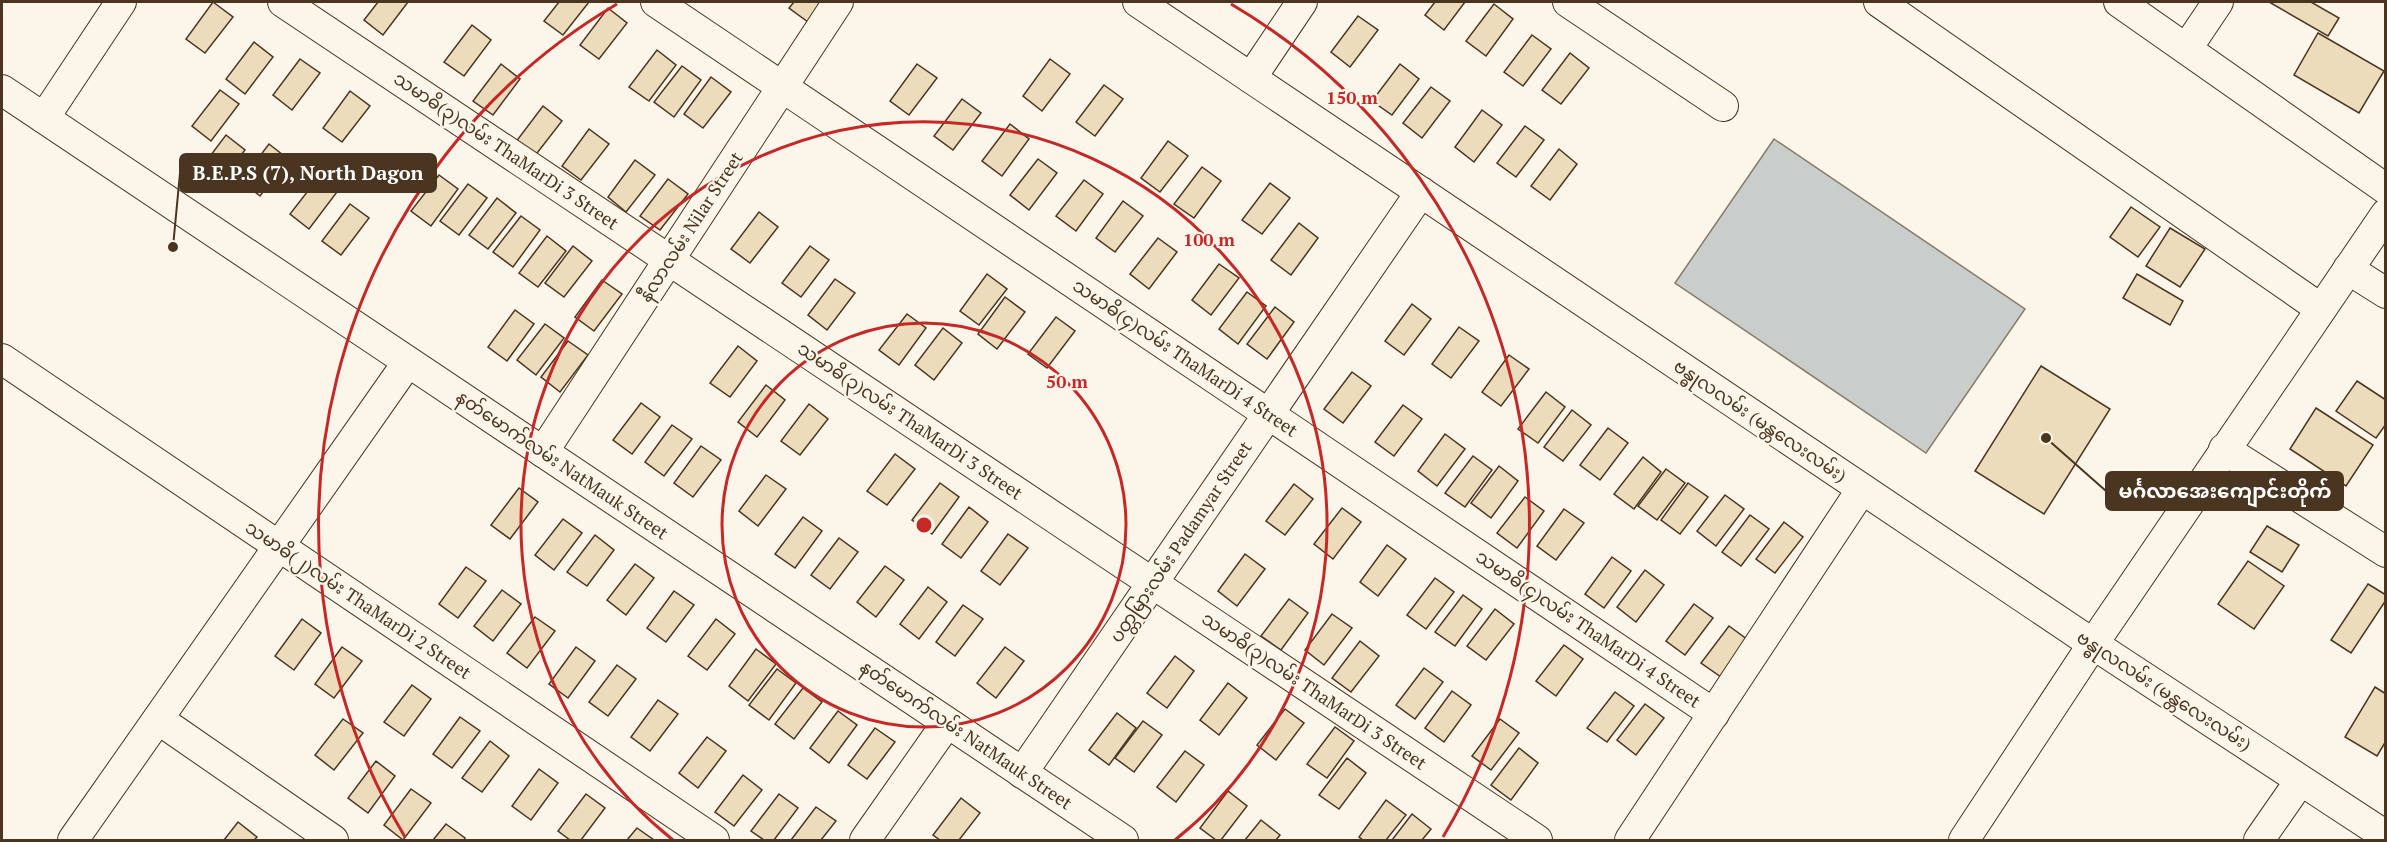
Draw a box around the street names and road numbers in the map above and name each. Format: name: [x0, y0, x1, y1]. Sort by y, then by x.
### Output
street label: သမာဓိ(၃)လမ်း ThaMarDi 3 Street: [387, 65, 624, 238]
street label: နီလာလမ်း Nilar Street: [632, 146, 751, 308]
street label: သမာဓိ(၄)လမ်း ThaMarDi 4 Street: [1066, 272, 1303, 445]
street label: သမာဓိ(၃)လမ်း ThaMarDi 3 Street: [791, 335, 1028, 508]
street label: ဗန္ဓုလလမ်း (မန္တလေးလမ်း): [1667, 353, 1852, 491]
street label: နတ်မောက်လမ်း NatMauk Street: [450, 384, 674, 548]
street label: ပတ္တမြားလမ်း Padamyar Street: [1104, 436, 1260, 649]
street label: သမာဓိ(၂)လမ်း ThaMarDi 2 Street: [239, 514, 477, 687]
street label: သမာဓိ(၄)လမ်း ThaMarDi 4 Street: [1469, 543, 1706, 716]
street label: သမာဓိ(၃)လမ်း ThaMarDi 3 Street: [1195, 605, 1432, 778]
street label: ဗန္ဓုလလမ်း (မန္တလေးလမ်း): [2070, 625, 2256, 759]
street label: နတ်မောက်လမ်း NatMauk Street: [854, 654, 1078, 818]

